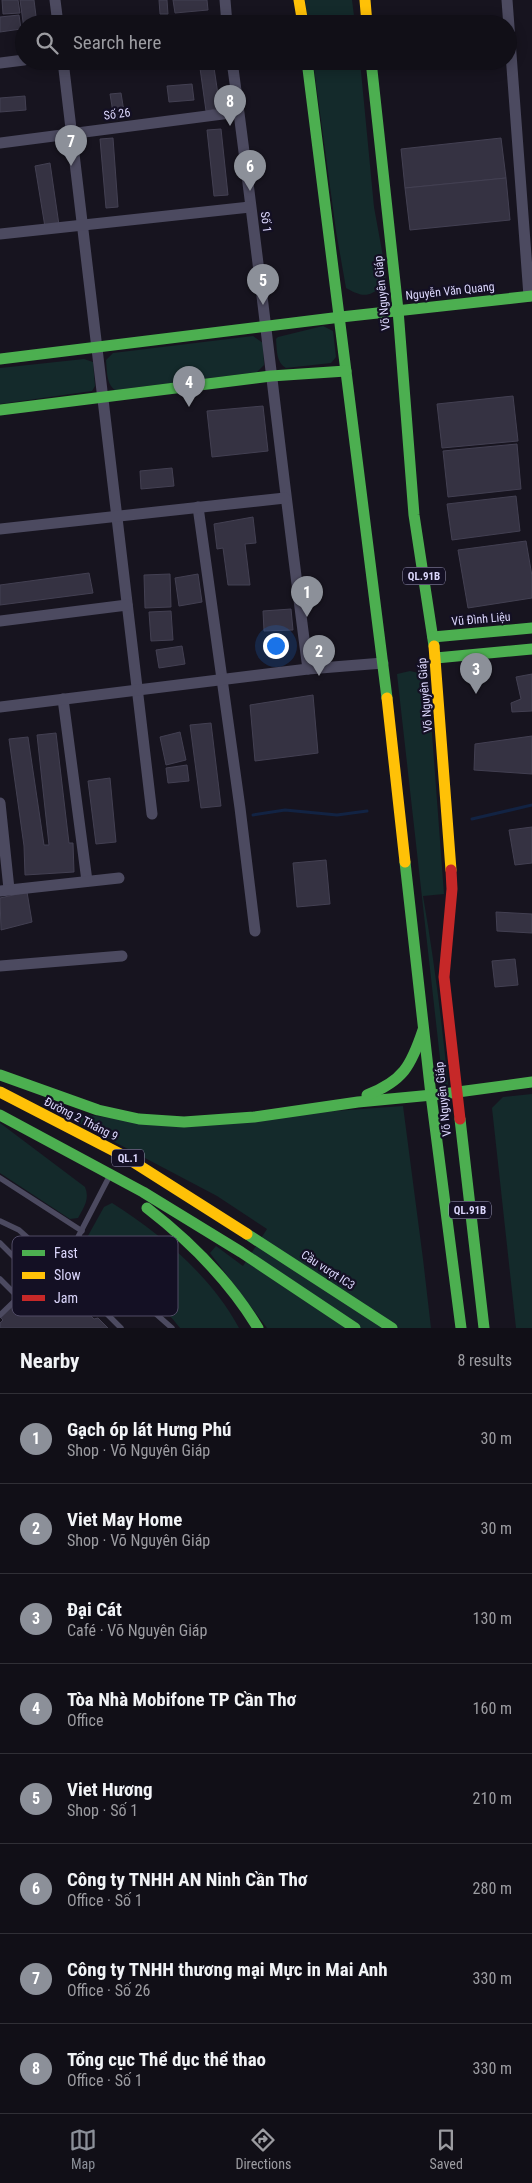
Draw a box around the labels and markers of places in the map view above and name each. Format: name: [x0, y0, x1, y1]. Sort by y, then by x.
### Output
pin: 8: [214, 85, 246, 126]
pin: 7: [55, 125, 87, 166]
pin: 6: [234, 150, 266, 191]
pin: 5: [247, 264, 279, 305]
pin: 4: [173, 366, 205, 407]
pin: 1: [291, 576, 323, 617]
pin: 2: [303, 635, 335, 676]
pin: 3: [460, 653, 492, 694]

